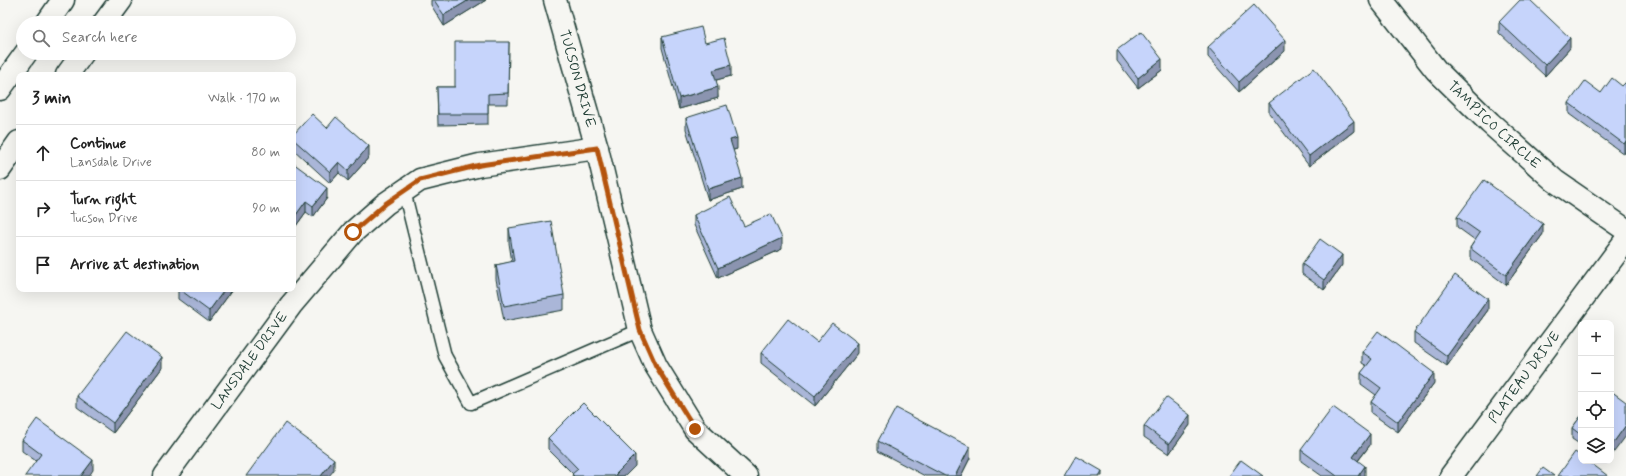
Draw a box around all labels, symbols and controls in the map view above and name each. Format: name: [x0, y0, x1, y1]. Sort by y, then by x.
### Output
search box: [16, 16, 296, 60]
icon: search: [30, 27, 52, 49]
text: Search here: [62, 28, 138, 48]
street label: TUCSON DRIVE: [555, 28, 600, 130]
street label: TAMPICO CIRCLE: [1444, 77, 1544, 173]
text: 3 min: [32, 87, 71, 109]
text: Walk · 170 m: [208, 90, 280, 107]
text: Continue: [70, 134, 126, 154]
icon: ahead: [32, 142, 54, 164]
text: 80 m: [251, 144, 280, 161]
text: Lansdale Drive: [70, 154, 152, 171]
text: Turn right: [70, 190, 137, 210]
icon: right: [32, 198, 54, 220]
text: 90 m: [252, 200, 280, 217]
text: Tucson Drive: [70, 210, 138, 227]
route start: [344, 223, 362, 241]
icon: arrive: [32, 254, 54, 276]
text: Arrive at destination: [70, 255, 199, 275]
street label: LANSDALE DRIVE: [208, 308, 292, 413]
map controls: [1578, 320, 1614, 464]
button: +: [1578, 320, 1614, 356]
street label: PLATEAU DRIVE: [1484, 328, 1564, 427]
button: −: [1578, 356, 1614, 392]
button: locate: [1578, 392, 1614, 428]
route end: [686, 420, 704, 438]
button: layers: [1578, 428, 1614, 464]

